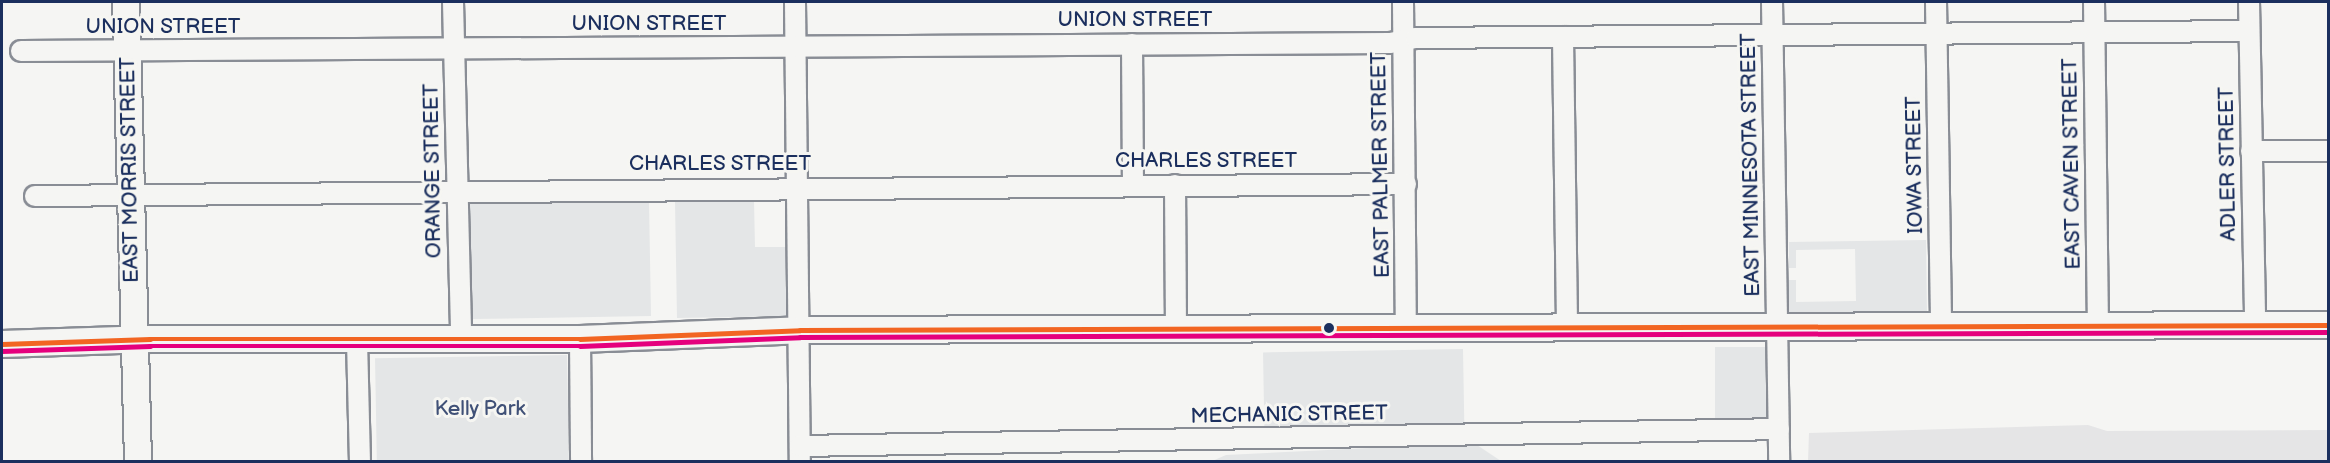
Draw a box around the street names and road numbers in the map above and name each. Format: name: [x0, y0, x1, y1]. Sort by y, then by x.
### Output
street label: UNION STREET: [1057, 7, 1213, 33]
street label: UNION STREET: [571, 11, 727, 37]
street label: UNION STREET: [85, 14, 241, 40]
street label: EAST MINNESOTA STREET: [1736, 33, 1766, 297]
street label: EAST PALMER STREET: [1366, 51, 1396, 279]
street label: EAST MORRIS STREET: [115, 57, 145, 283]
street label: EAST CAVEN STREET: [2058, 58, 2086, 270]
street label: ORANGE STREET: [419, 83, 447, 259]
street label: ADLER STREET: [2214, 86, 2242, 242]
street label: IOWA STREET: [1901, 96, 1929, 234]
street label: CHARLES STREET: [1115, 148, 1297, 174]
street label: CHARLES STREET: [629, 151, 811, 177]
street label: MECHANIC STREET: [1190, 401, 1388, 429]

